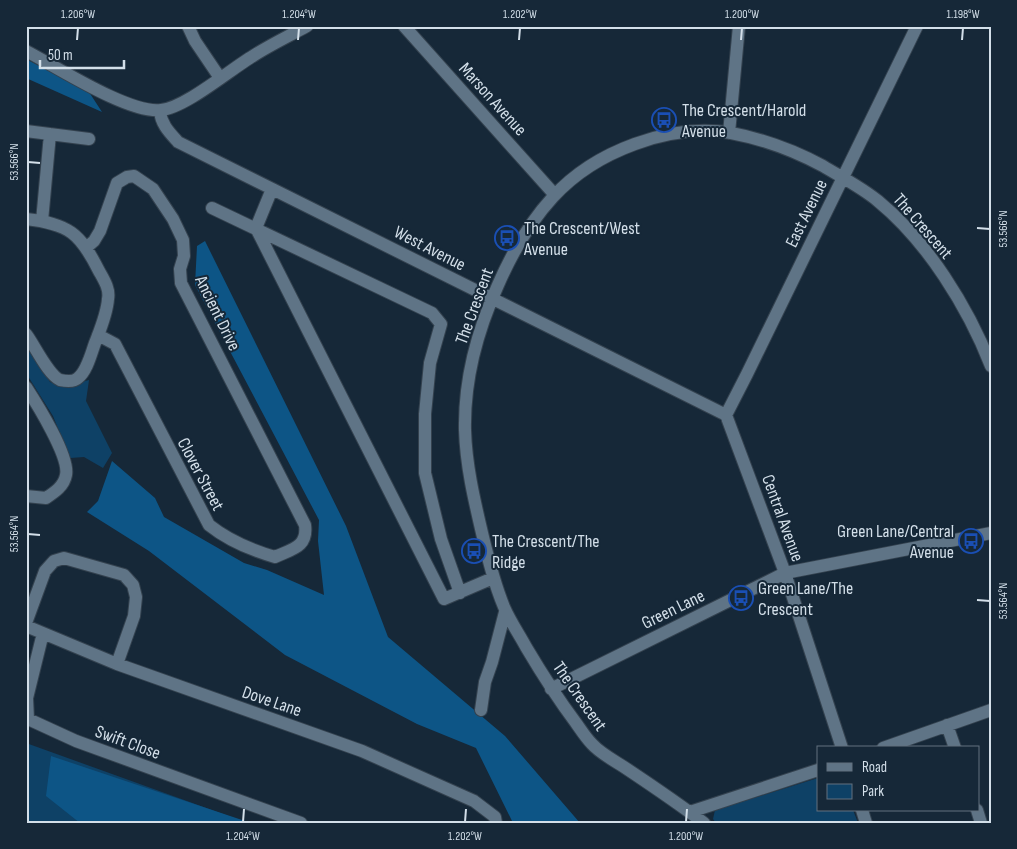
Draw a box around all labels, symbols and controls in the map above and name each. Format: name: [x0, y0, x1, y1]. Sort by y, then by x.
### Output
text: 1.206°W: [61, 7, 95, 22]
text: 1.204°W: [282, 7, 316, 22]
text: 1.202°W: [503, 7, 537, 22]
text: 1.200°W: [725, 7, 759, 22]
text: 1.198°W: [947, 7, 980, 22]
scale bar: [40, 38, 124, 70]
text: 50 m: [48, 46, 73, 65]
street label: Marson Avenue: [454, 58, 531, 140]
place label: The Crescent/Harold Avenue: [681, 100, 806, 142]
bus stop icon: The Crescent/Harold Avenue: [651, 107, 677, 133]
text: 53.566°N: [7, 143, 22, 181]
street label: East Avenue: [781, 176, 832, 251]
street label: The Crescent: [888, 189, 957, 264]
text: 53.566°N: [996, 210, 1011, 248]
place label: The Crescent/West Avenue: [523, 218, 641, 260]
street label: West Avenue: [390, 222, 469, 275]
bus stop icon: The Crescent/West Avenue: [494, 225, 520, 251]
street label: The Crescent: [451, 265, 498, 347]
street label: Ancient Drive: [190, 271, 245, 354]
street label: Clover Street: [173, 434, 229, 515]
street label: Central Avenue: [757, 472, 808, 565]
text: 53.564°N: [7, 516, 22, 552]
place label: Green Lane/Central Avenue: [837, 521, 954, 563]
bus stop icon: Green Lane/Central Avenue: [958, 528, 984, 554]
place label: The Crescent/The Ridge: [492, 531, 600, 573]
bus stop icon: The Crescent/The Ridge: [461, 538, 487, 564]
place label: Green Lane/The Crescent: [758, 578, 853, 620]
text: 53.564°N: [996, 583, 1011, 619]
street label: Green Lane: [638, 585, 708, 634]
bus stop icon: Green Lane/The Crescent: [728, 585, 754, 611]
street label: The Crescent: [548, 658, 611, 735]
street label: Dove Lane: [239, 682, 304, 721]
street label: Swift Close: [92, 721, 163, 764]
legend: [817, 746, 980, 812]
text: Road: [862, 758, 887, 777]
text: Park: [862, 782, 884, 801]
text: 1.204°W: [226, 829, 260, 844]
text: 1.202°W: [448, 829, 482, 844]
text: 1.200°W: [669, 829, 703, 844]

